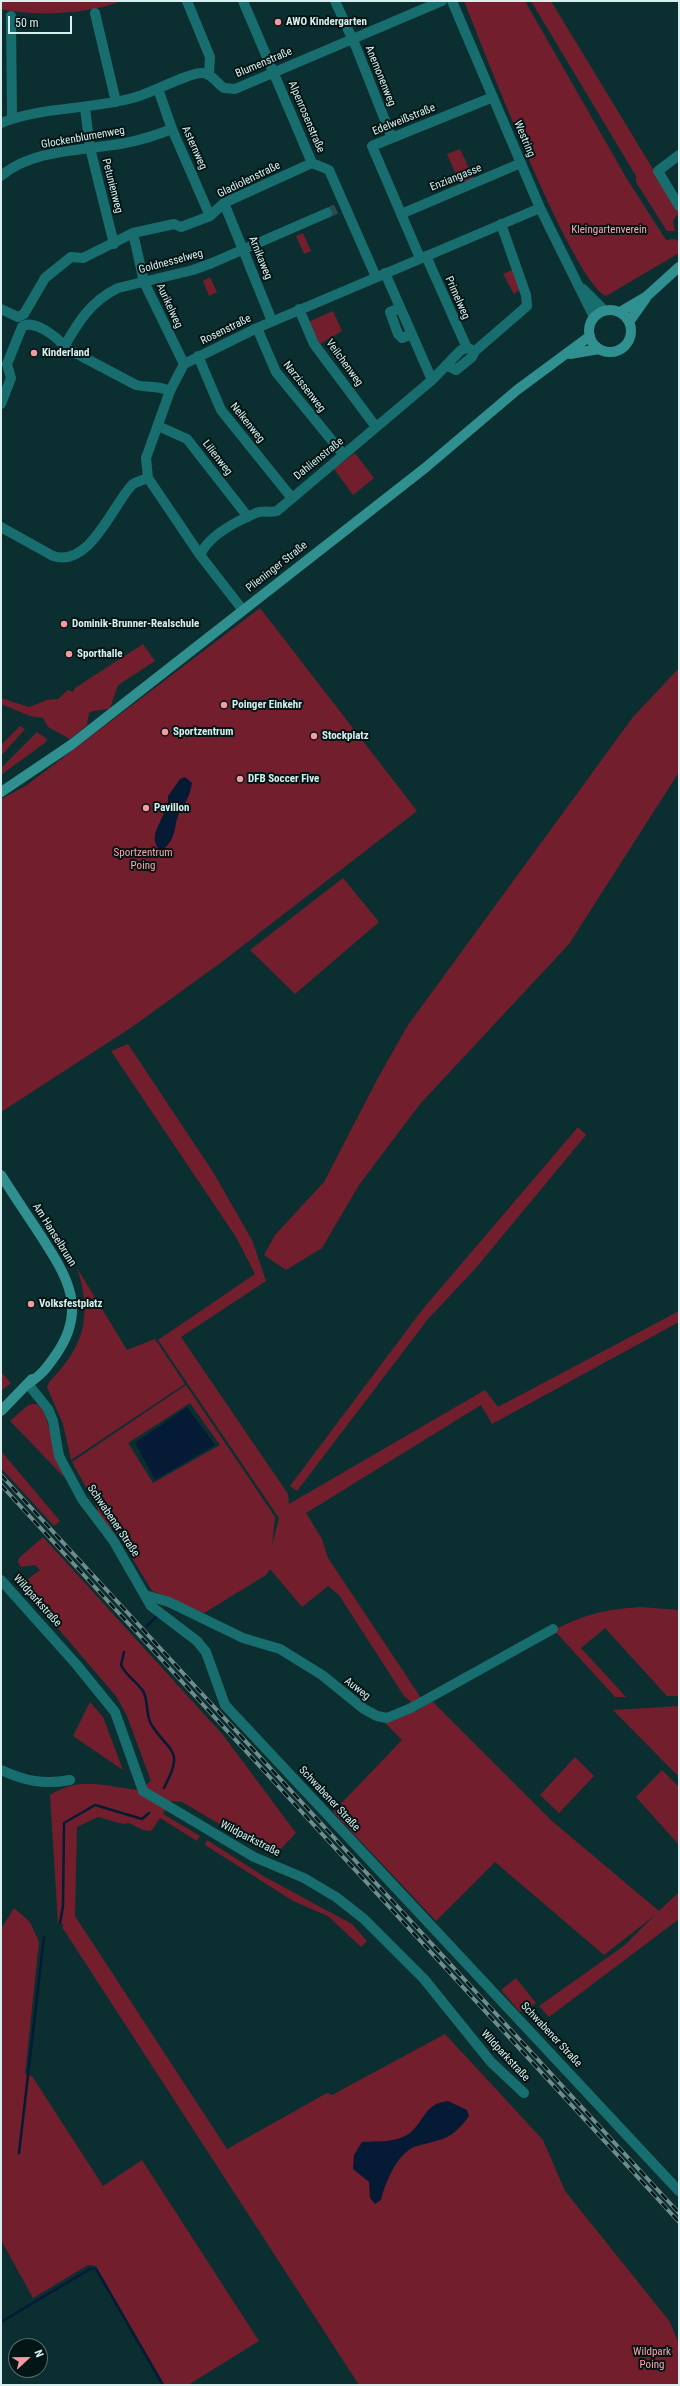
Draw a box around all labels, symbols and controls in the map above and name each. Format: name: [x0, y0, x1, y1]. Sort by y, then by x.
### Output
scale bar: [10, 8, 74, 34]
place label: AWO Kindergarten: [286, 15, 367, 29]
text: 50 m: [15, 16, 39, 30]
marker: AWO Kindergarten: [273, 17, 283, 27]
street label: Anemonenweg: [362, 44, 398, 108]
street label: Blumenstraße: [234, 45, 294, 81]
street label: Alpenrosenstraße: [285, 79, 327, 155]
street label: Edelweißstraße: [371, 101, 437, 139]
street label: Westring: [510, 119, 538, 159]
street label: Glockenblumenweg: [40, 124, 126, 152]
street label: Asternweg: [179, 124, 209, 172]
street label: Petunienweg: [99, 157, 125, 215]
street label: Gladiolenstraße: [215, 159, 283, 201]
street label: Enziangasse: [428, 162, 484, 194]
park label: Kleingartenverein: [571, 223, 647, 237]
street label: Arnikaweg: [245, 234, 275, 282]
street label: Goldnesselweg: [137, 247, 205, 277]
street label: Primelweg: [442, 274, 472, 322]
street label: Aurikelweg: [153, 282, 185, 330]
street label: Rosenstraße: [199, 312, 253, 348]
street label: Veilchenweg: [323, 337, 365, 389]
place label: Kinderland: [42, 346, 89, 360]
marker: Kinderland: [29, 348, 39, 358]
street label: Narzissenweg: [280, 359, 328, 415]
street label: Nelkenweg: [227, 400, 267, 446]
street label: Dahlienstraße: [292, 435, 346, 483]
street label: Lilienweg: [199, 438, 235, 478]
street label: Plieninger Straße: [244, 539, 310, 595]
place label: Dominik-Brunner-Realschule: [72, 617, 199, 631]
marker: Dominik-Brunner-Realschule: [59, 619, 69, 629]
place label: Sporthalle: [77, 647, 123, 661]
marker: Sporthalle: [64, 649, 74, 659]
place label: Poinger Einkehr: [232, 698, 302, 712]
marker: Poinger Einkehr: [219, 700, 229, 710]
place label: Sportzentrum: [173, 725, 233, 739]
marker: Sportzentrum: [160, 727, 170, 737]
place label: Stockplatz: [322, 729, 369, 743]
marker: Stockplatz: [309, 731, 319, 741]
place label: DFB Soccer Five: [248, 772, 319, 786]
marker: DFB Soccer Five: [235, 774, 245, 784]
place label: Pavillon: [154, 801, 189, 815]
marker: Pavillon: [141, 803, 151, 813]
park label: Sportzentrum Poing: [114, 846, 172, 872]
street label: Am Hanselbrunn: [29, 1201, 79, 1269]
place label: Volksfestplatz: [39, 1297, 102, 1311]
marker: Volksfestplatz: [26, 1299, 36, 1309]
street label: Schwabener Straße: [84, 1483, 142, 1559]
street label: Wildparkstraße: [10, 1572, 64, 1630]
street label: Auweg: [341, 1675, 373, 1703]
street label: Schwabener Straße: [296, 1764, 362, 1834]
street label: Wildparkstraße: [218, 1818, 282, 1860]
street label: Schwabener Straße: [518, 2000, 584, 2070]
street label: Wildparkstraße: [478, 2028, 532, 2084]
north arrow: [8, 2338, 48, 2378]
park label: Wildpark Poing: [633, 2345, 671, 2371]
text: N: [31, 2348, 46, 2359]

